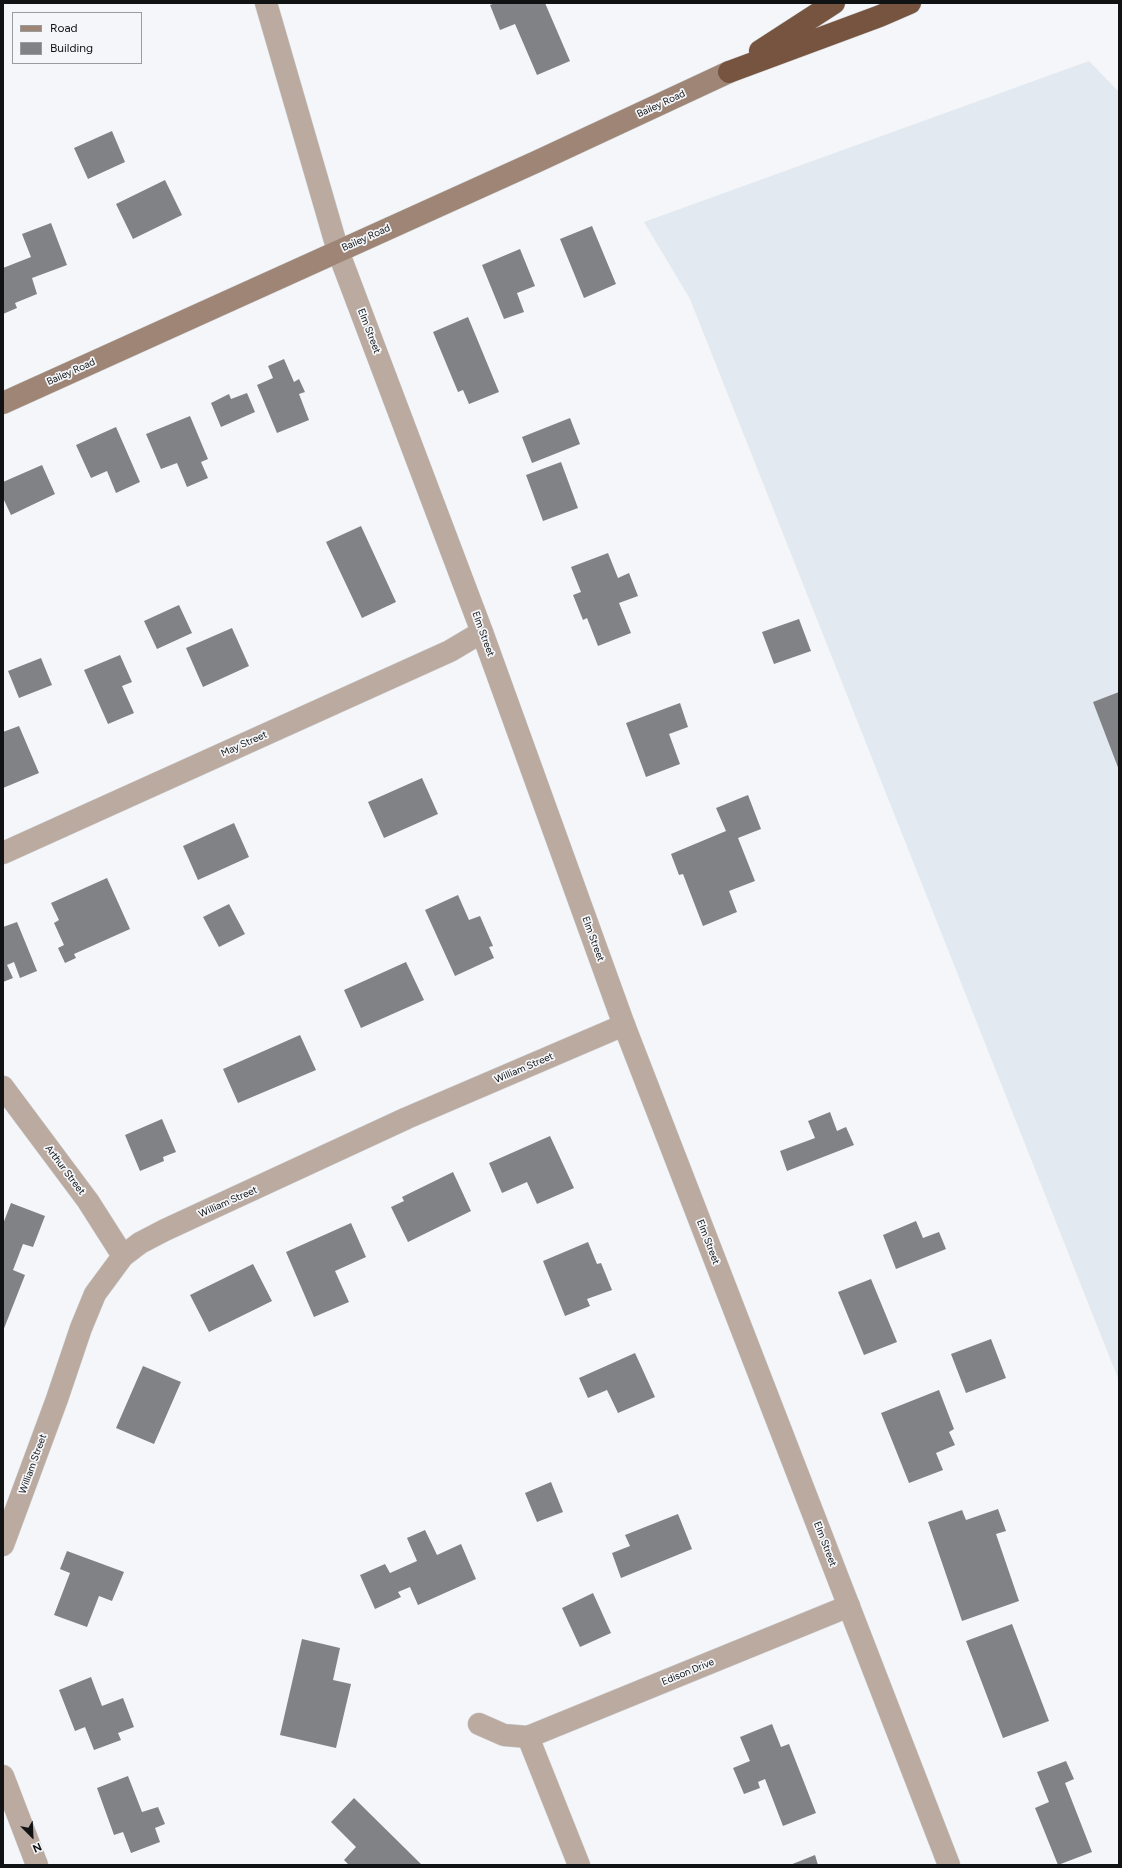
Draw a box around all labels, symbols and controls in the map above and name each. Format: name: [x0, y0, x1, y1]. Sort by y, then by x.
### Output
legend: [12, 12, 142, 64]
text: Road: [50, 21, 78, 35]
text: Building: [50, 41, 93, 55]
street label: Bailey Road: [635, 88, 687, 120]
street label: Bailey Road: [340, 222, 392, 254]
street label: Elm Street: [355, 307, 383, 355]
street label: Bailey Road: [45, 356, 97, 388]
street label: Elm Street: [469, 610, 497, 658]
street label: May Street: [219, 729, 269, 759]
street label: Elm Street: [579, 915, 607, 963]
street label: William Street: [493, 1050, 555, 1086]
street label: Arthur Street: [42, 1143, 88, 1197]
street label: William Street: [197, 1184, 259, 1220]
street label: Elm Street: [694, 1218, 722, 1266]
street label: William Street: [17, 1432, 49, 1496]
street label: Elm Street: [811, 1520, 839, 1568]
street label: Edison Drive: [660, 1656, 716, 1688]
north arrow: [12, 1816, 52, 1856]
text: N: [31, 1840, 44, 1855]

